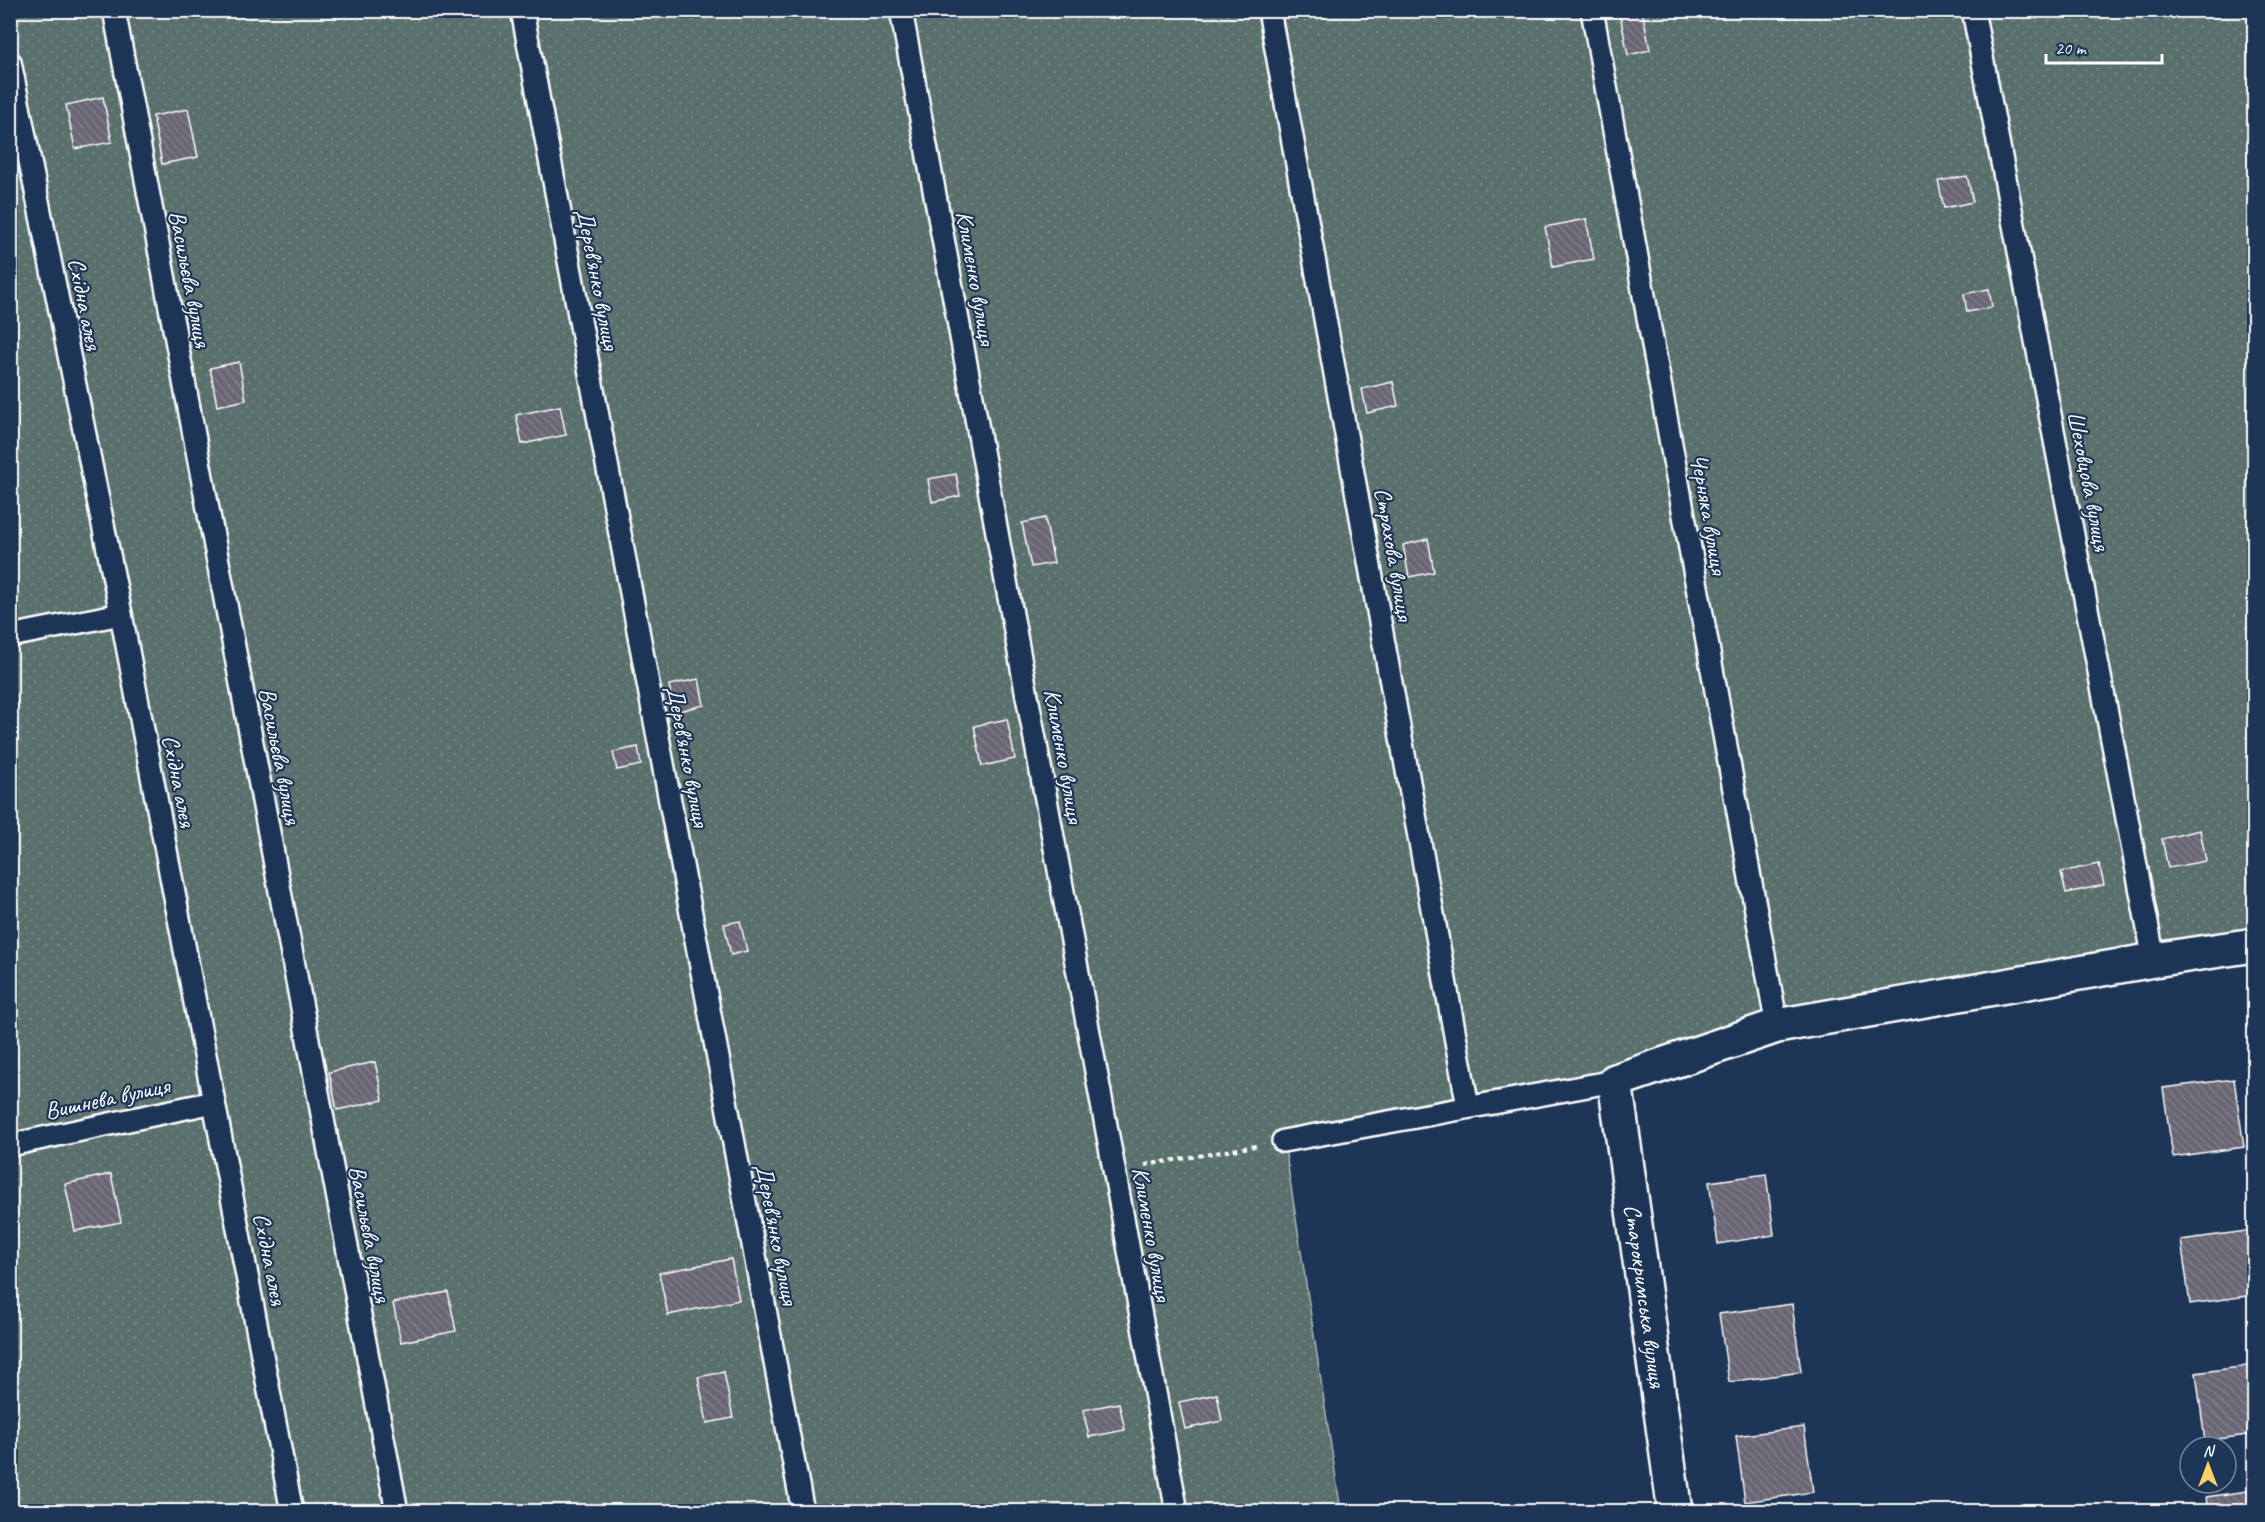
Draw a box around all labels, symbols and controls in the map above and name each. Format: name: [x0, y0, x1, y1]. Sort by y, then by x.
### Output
scale bar: [2046, 27, 2162, 65]
text: 20 m: [2055, 37, 2088, 59]
street label: Дерев'янко вулиця: [570, 206, 627, 353]
street label: Васильєва вулиця: [162, 208, 218, 351]
street label: Клименко вулиця: [949, 209, 1003, 349]
street label: Східна алея: [61, 255, 109, 354]
street label: Шеховцова вулиця: [2061, 409, 2117, 555]
street label: Черняка вулиця: [1684, 451, 1735, 578]
street label: Страхова вулиця: [1368, 485, 1421, 625]
street label: Дерев'янко вулиця: [660, 683, 717, 830]
street label: Васильєва вулиця: [252, 685, 308, 828]
street label: Клименко вулиця: [1037, 687, 1091, 827]
street label: Східна алея: [155, 732, 203, 831]
street label: Вишнева вулиця: [42, 1070, 174, 1126]
street label: Дерев'янко вулиця: [749, 1161, 806, 1308]
street label: Васильєва вулиця: [342, 1163, 398, 1306]
street label: Клименко вулиця: [1125, 1165, 1179, 1305]
street label: Старокримська вулиця: [1617, 1202, 1673, 1391]
street label: Східна алея: [246, 1210, 294, 1309]
north arrow: [2178, 1435, 2238, 1495]
text: N: [2203, 1441, 2216, 1461]

